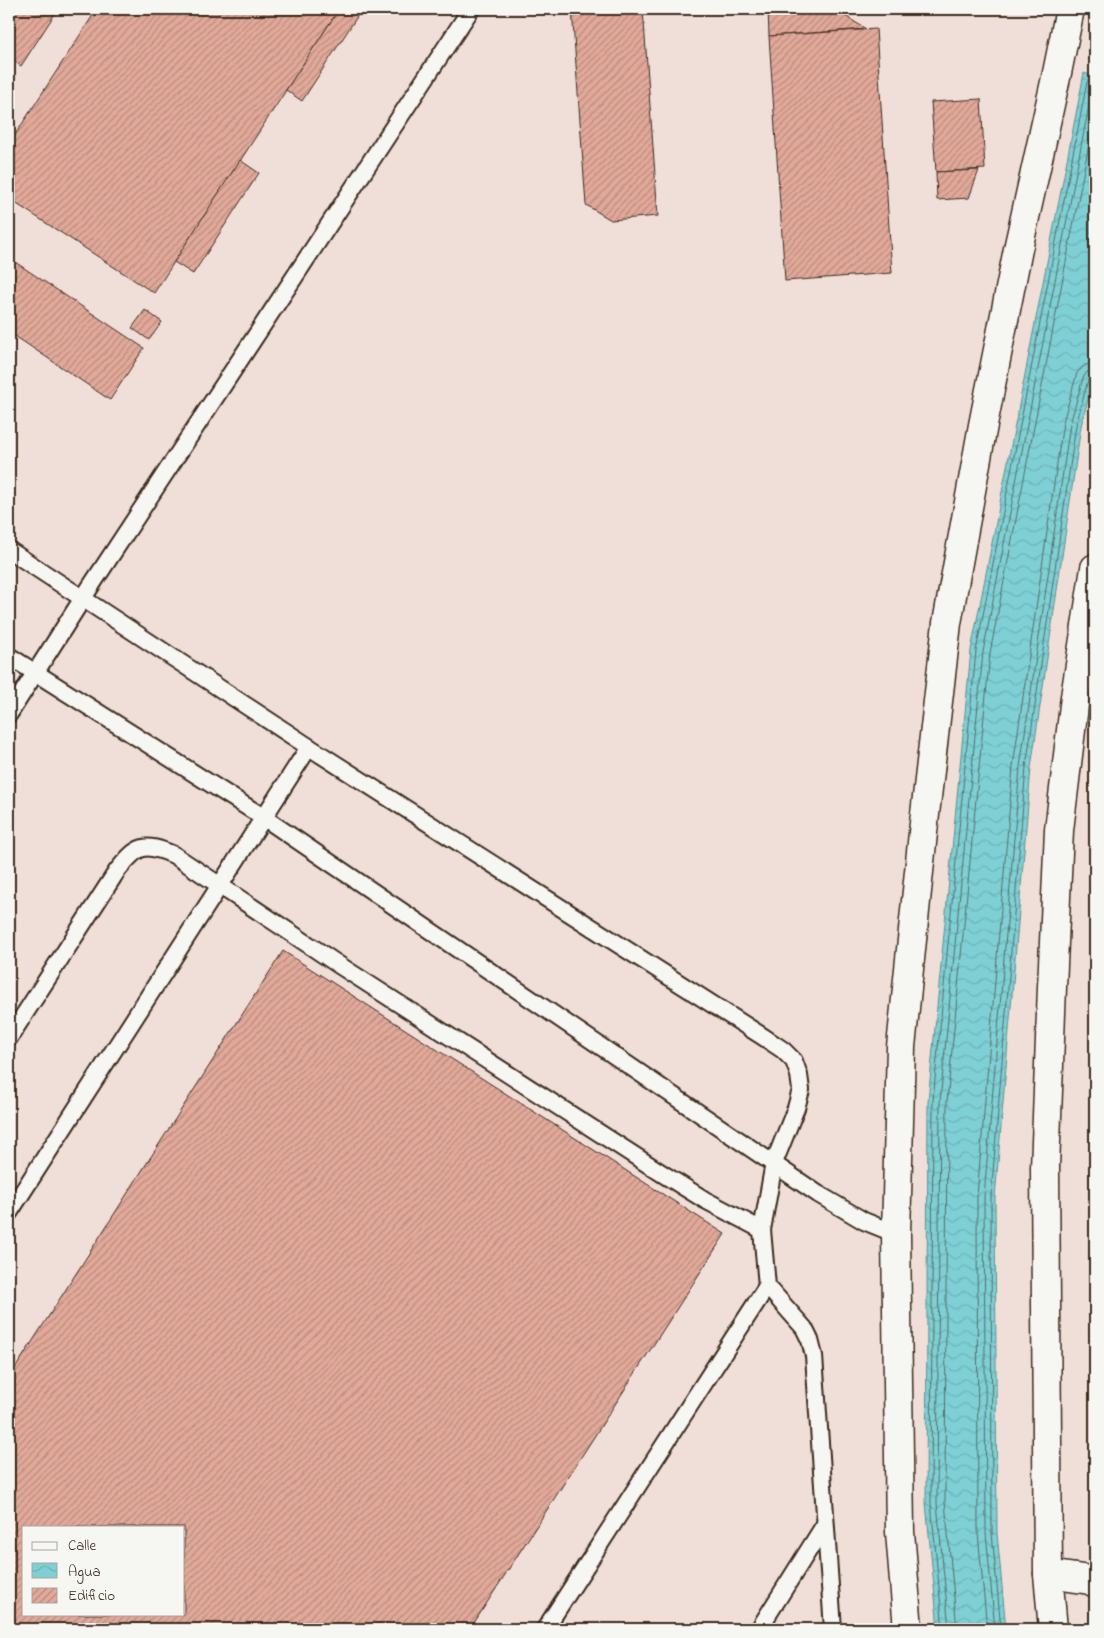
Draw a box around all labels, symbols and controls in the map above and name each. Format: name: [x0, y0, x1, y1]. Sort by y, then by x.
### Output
legend: [22, 1526, 185, 1616]
text: Calle: [68, 1535, 96, 1557]
text: Agua: [68, 1561, 101, 1584]
text: Edificio: [68, 1585, 115, 1607]

